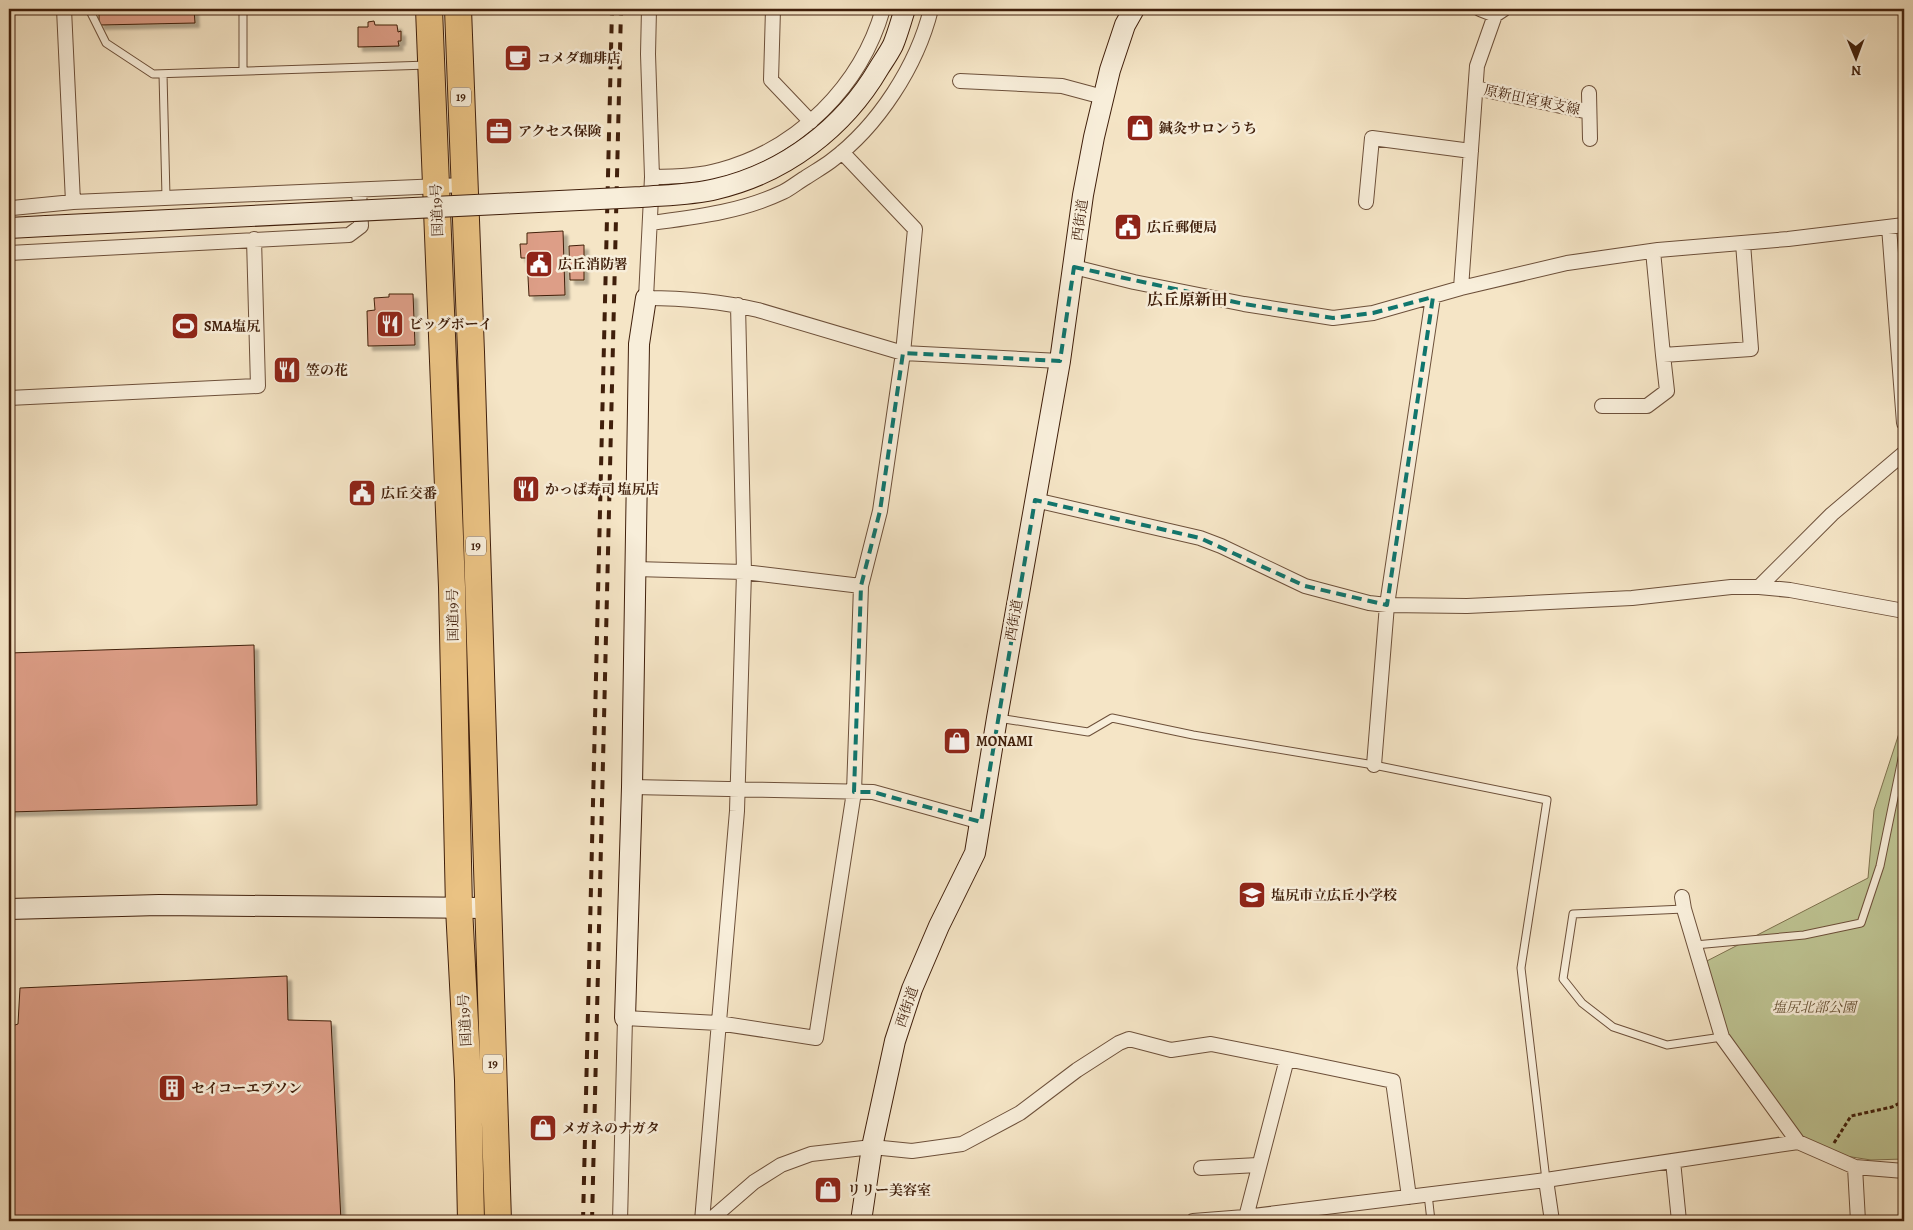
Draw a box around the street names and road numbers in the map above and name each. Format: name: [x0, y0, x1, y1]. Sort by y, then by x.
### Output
street label: 原新田宮東支線: [1482, 81, 1582, 119]
road number: 19: [451, 88, 471, 106]
street label: 国道19号: [427, 183, 447, 237]
street label: 西街道: [1068, 198, 1092, 242]
road number: 19: [466, 536, 486, 556]
street label: 国道19号: [443, 588, 463, 642]
street label: 西街道: [1001, 598, 1027, 642]
street label: 西街道: [891, 984, 923, 1030]
street label: 国道19号: [454, 993, 476, 1047]
road number: 19: [483, 1054, 503, 1074]

